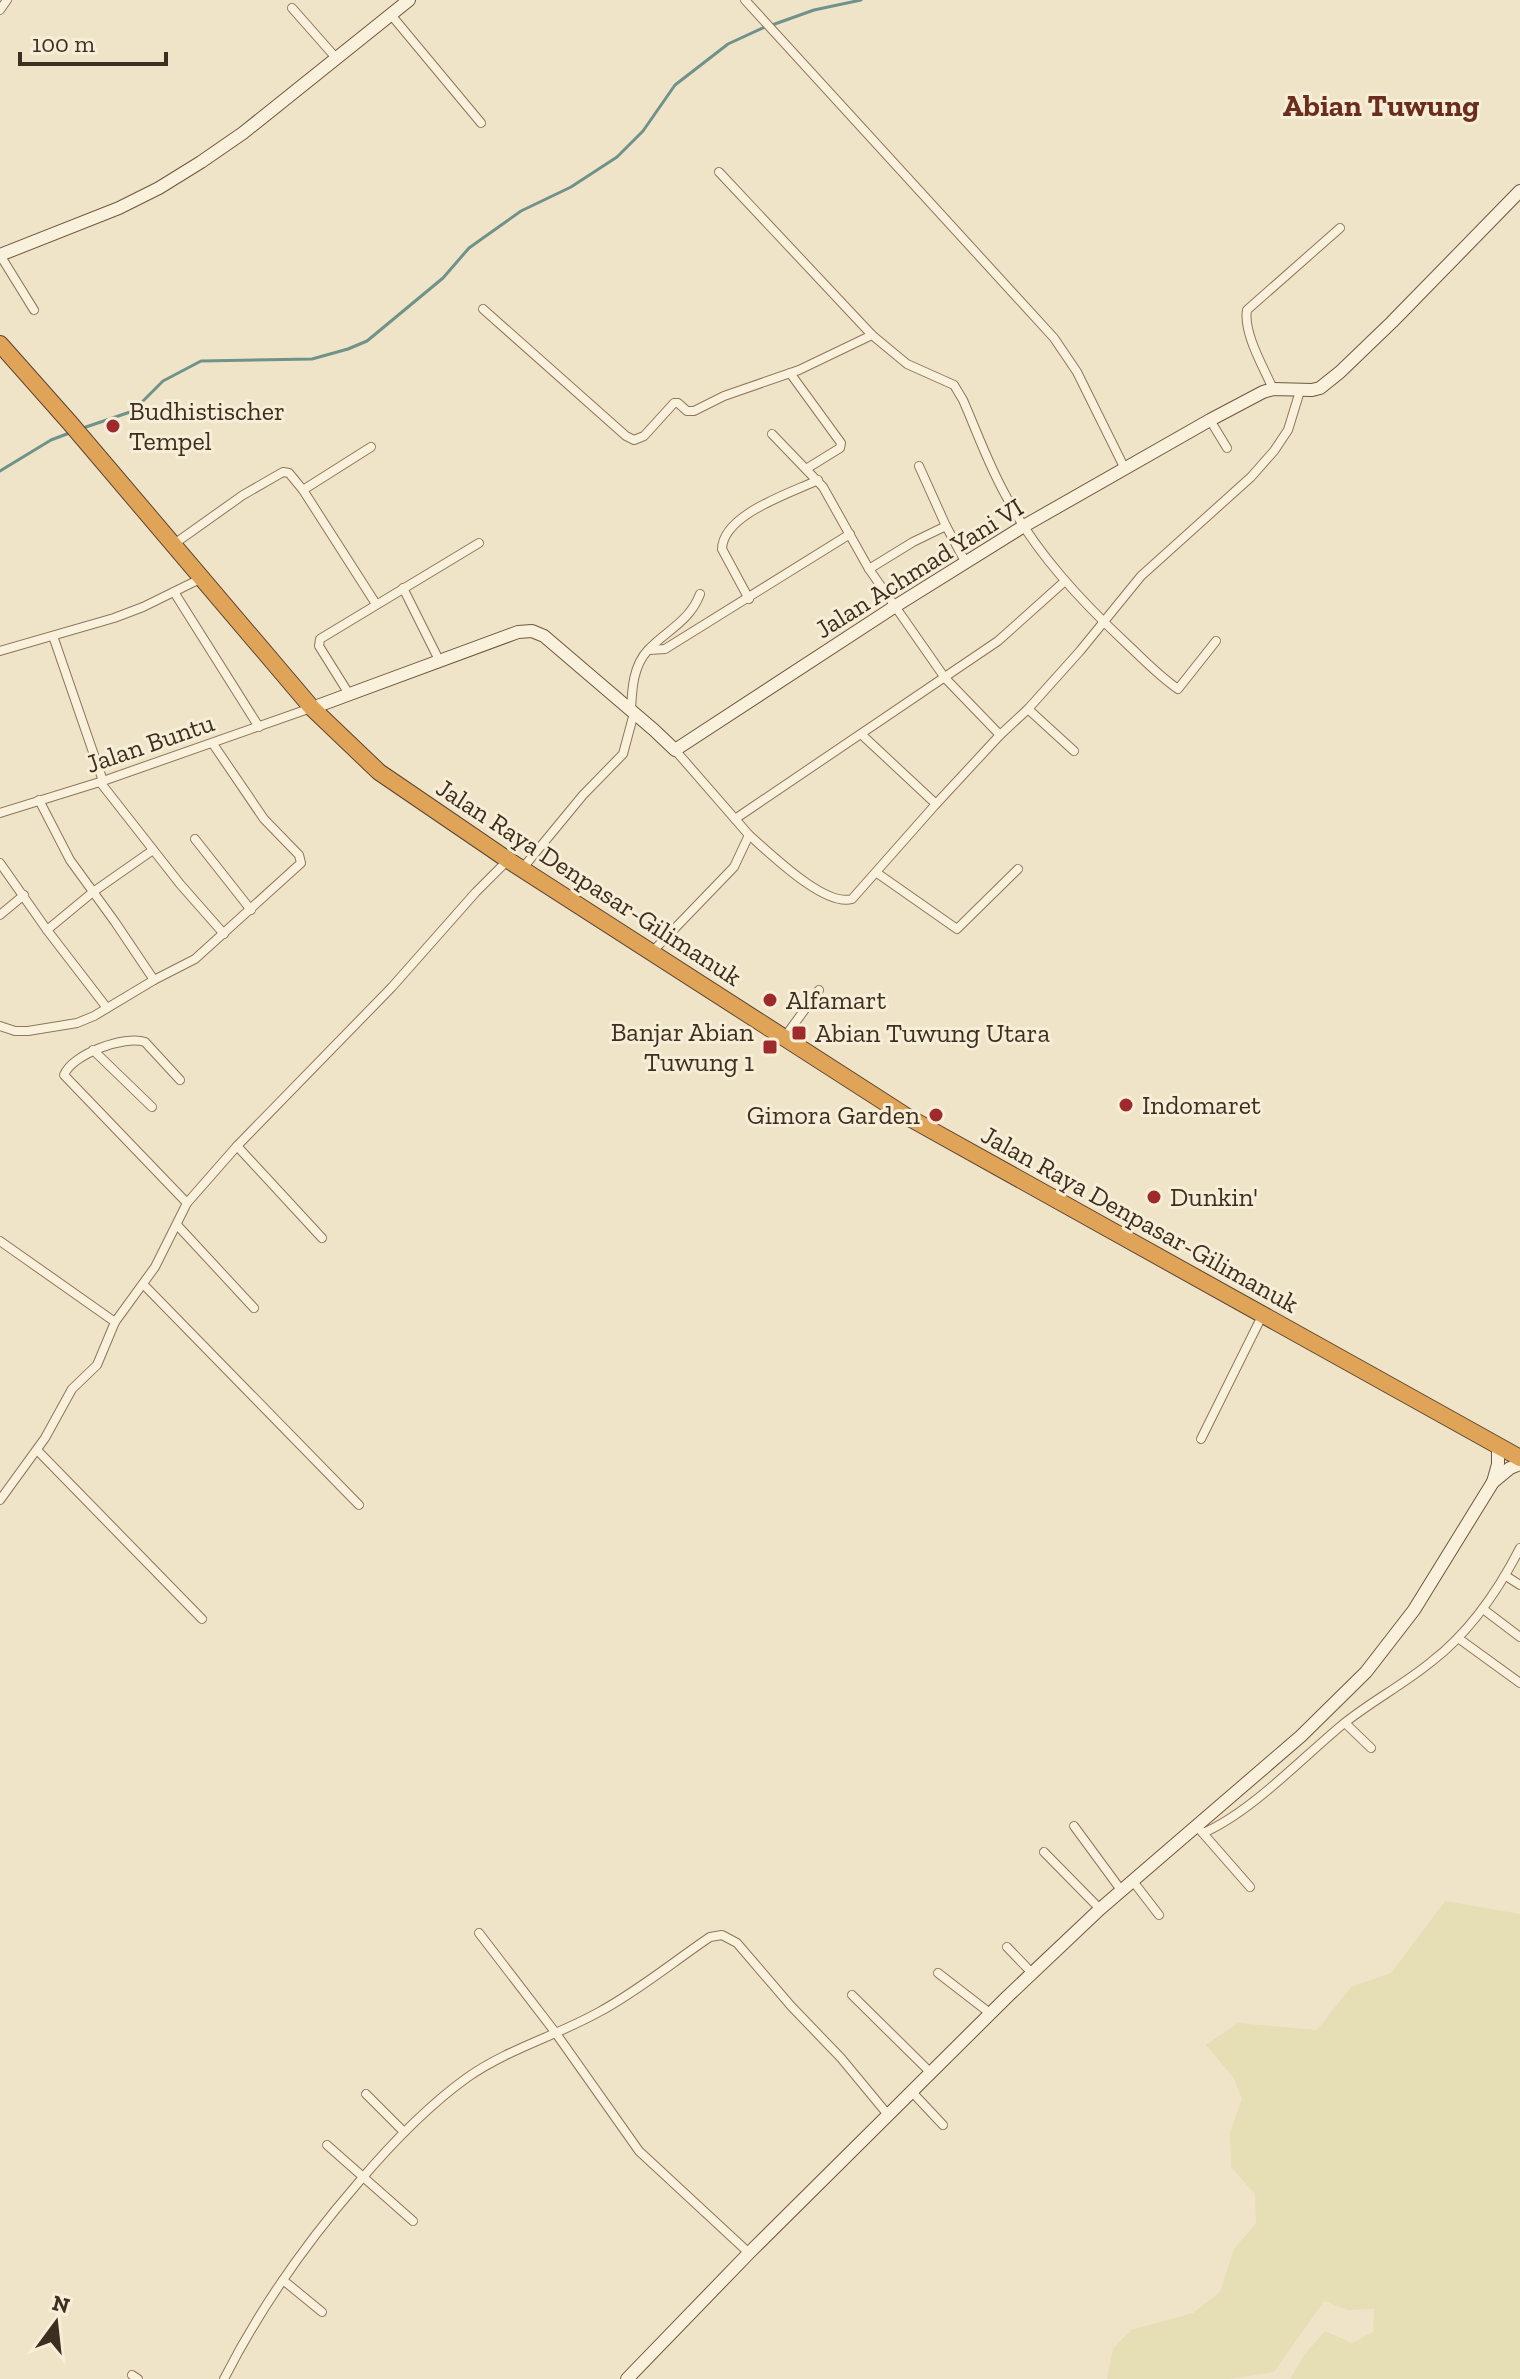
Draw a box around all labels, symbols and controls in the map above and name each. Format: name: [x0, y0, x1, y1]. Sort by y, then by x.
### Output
scale bar: [20, 16, 166, 66]
text: 100 m: [32, 29, 95, 58]
district label: Abian Tuwung: [1283, 88, 1479, 124]
place label: Budhistischer Tempel: [129, 395, 285, 457]
marker: Budhistischer Tempel: [104, 417, 122, 435]
street label: Jalan Achmad Yani VI: [809, 491, 1029, 645]
street label: Jalan Buntu: [82, 706, 219, 780]
street label: Jalan Raya Denpasar-Gilimanuk: [430, 771, 748, 993]
place label: Alfamart: [786, 984, 887, 1016]
marker: Alfamart: [761, 991, 779, 1009]
place label: Banjar Abian Tuwung 1: [611, 1016, 754, 1078]
place label: Abian Tuwung Utara: [815, 1017, 1050, 1049]
marker: Abian Tuwung Utara: [790, 1024, 808, 1042]
marker: Banjar Abian Tuwung 1: [761, 1038, 779, 1056]
place label: Indomaret: [1142, 1089, 1261, 1121]
marker: Indomaret: [1117, 1096, 1135, 1114]
place label: Gimora Garden: [747, 1099, 920, 1131]
marker: Gimora Garden: [927, 1106, 945, 1124]
street label: Jalan Raya Denpasar-Gilimanuk: [976, 1118, 1304, 1320]
place label: Dunkin': [1170, 1181, 1258, 1213]
marker: Dunkin': [1145, 1188, 1163, 1206]
north arrow: [16, 2283, 96, 2363]
text: N: [49, 2289, 73, 2319]

